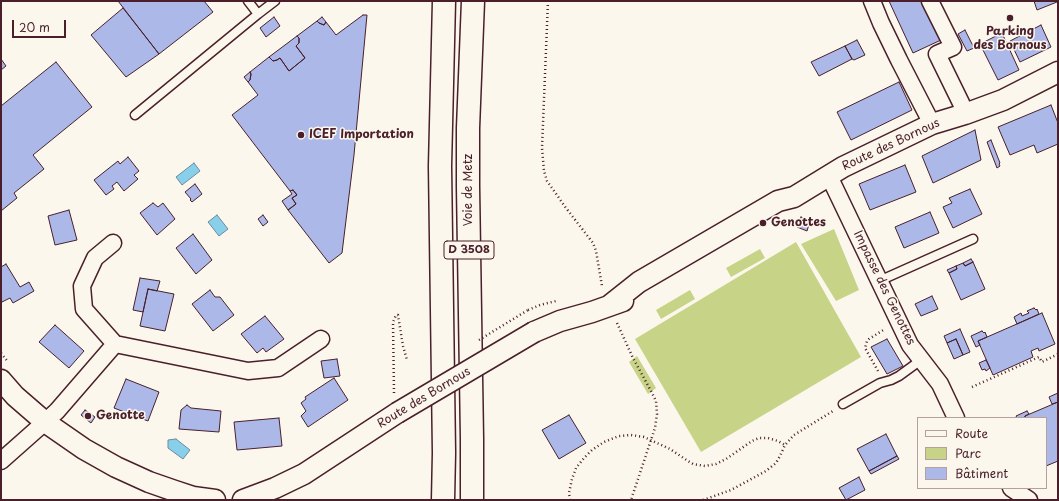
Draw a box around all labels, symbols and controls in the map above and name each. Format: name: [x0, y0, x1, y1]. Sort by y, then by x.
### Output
scale bar: [14, 12, 68, 38]
marker: Parking des Bornous: [1005, 13, 1015, 23]
text: 20 m: [19, 18, 50, 36]
place label: Parking des Bornous: [974, 25, 1046, 53]
street label: Route des Bornous: [840, 116, 942, 174]
place label: ICEF Importation: [309, 128, 414, 142]
marker: ICEF Importation: [296, 130, 306, 140]
street label: Voie de Metz: [462, 154, 476, 226]
place label: Genottes: [771, 216, 826, 230]
marker: Genottes: [758, 218, 768, 228]
street label: Impasse des Genottes: [850, 228, 918, 348]
road number: D 3508: [444, 241, 494, 259]
street label: Route des Bornous: [375, 364, 473, 432]
place label: Genotte: [96, 409, 145, 423]
marker: Genotte: [83, 411, 93, 421]
legend: [917, 417, 1047, 489]
text: Route: [955, 424, 988, 442]
text: Parc: [955, 444, 981, 462]
text: Bâtiment: [955, 464, 1008, 482]

